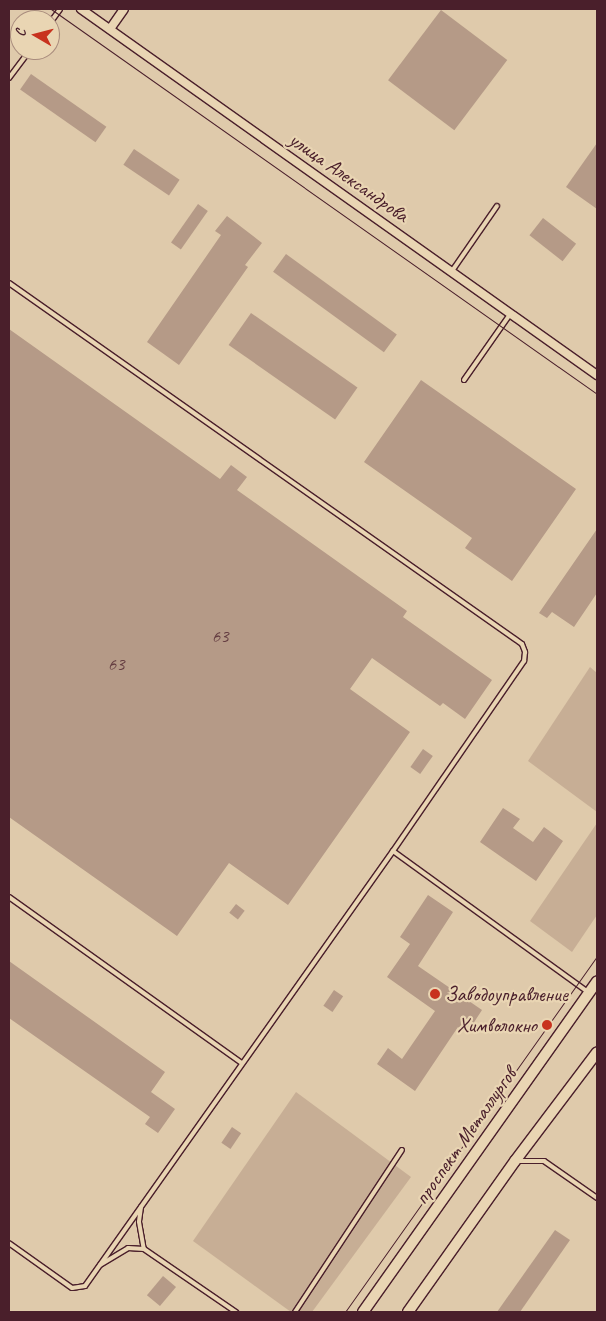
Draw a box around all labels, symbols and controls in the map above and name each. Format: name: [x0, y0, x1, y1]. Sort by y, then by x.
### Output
north arrow: [10, 10, 60, 60]
text: С: [12, 28, 30, 38]
street label: улица Александрова: [284, 126, 414, 228]
house number: 63: [211, 626, 229, 648]
house number: 63: [107, 654, 125, 676]
place label: Заводоуправление: [445, 981, 568, 1007]
marker: Заводоуправление: [429, 988, 441, 1000]
place label: Химволокно: [457, 1012, 537, 1038]
marker: Химволокно: [541, 1019, 553, 1031]
street label: проспект Металлургов: [409, 1064, 521, 1208]

